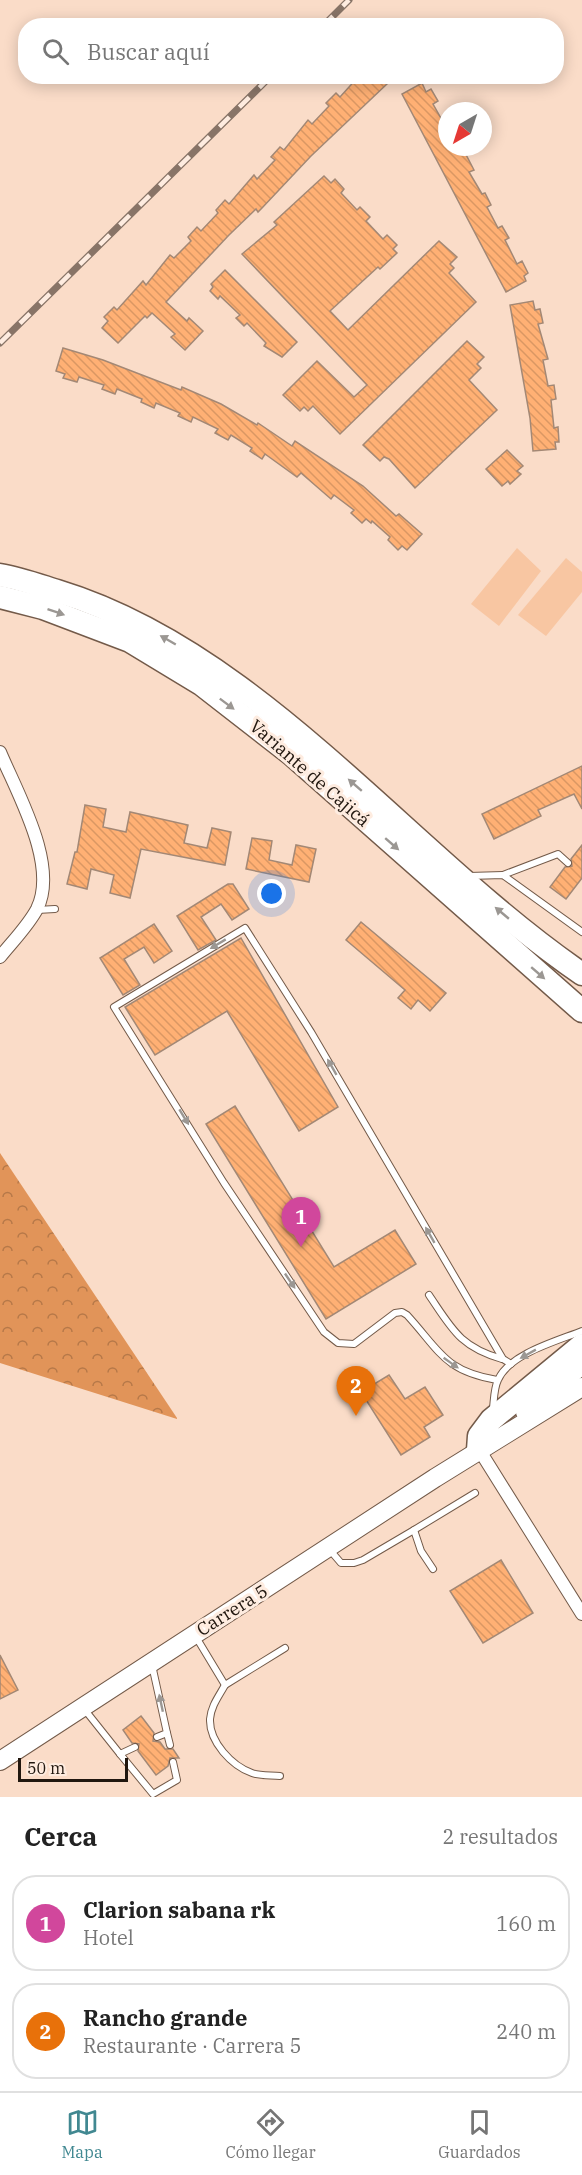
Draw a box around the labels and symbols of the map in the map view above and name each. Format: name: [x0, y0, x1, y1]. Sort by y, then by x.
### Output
north arrow: [438, 102, 492, 156]
one-way arrow: [47, 608, 65, 618]
one-way arrow: [159, 635, 176, 645]
one-way arrow: [219, 698, 235, 710]
street label: Variante de Cajicá: [245, 714, 375, 832]
one-way arrow: [348, 779, 363, 792]
one-way arrow: [384, 837, 399, 850]
your location: [257, 879, 286, 908]
one-way arrow: [494, 907, 510, 920]
one-way arrow: [209, 939, 226, 949]
one-way arrow: [530, 966, 545, 979]
one-way arrow: [327, 1058, 337, 1075]
one-way arrow: [179, 1109, 190, 1125]
pin: 1: [282, 1198, 320, 1247]
one-way arrow: [425, 1226, 435, 1243]
one-way arrow: [284, 1273, 295, 1289]
one-way arrow: [519, 1349, 536, 1359]
one-way arrow: [443, 1357, 459, 1368]
pin: 2: [336, 1366, 376, 1416]
street label: Carrera 5: [192, 1579, 272, 1641]
one-way arrow: [156, 1693, 165, 1712]
scale bar: [18, 1755, 128, 1782]

